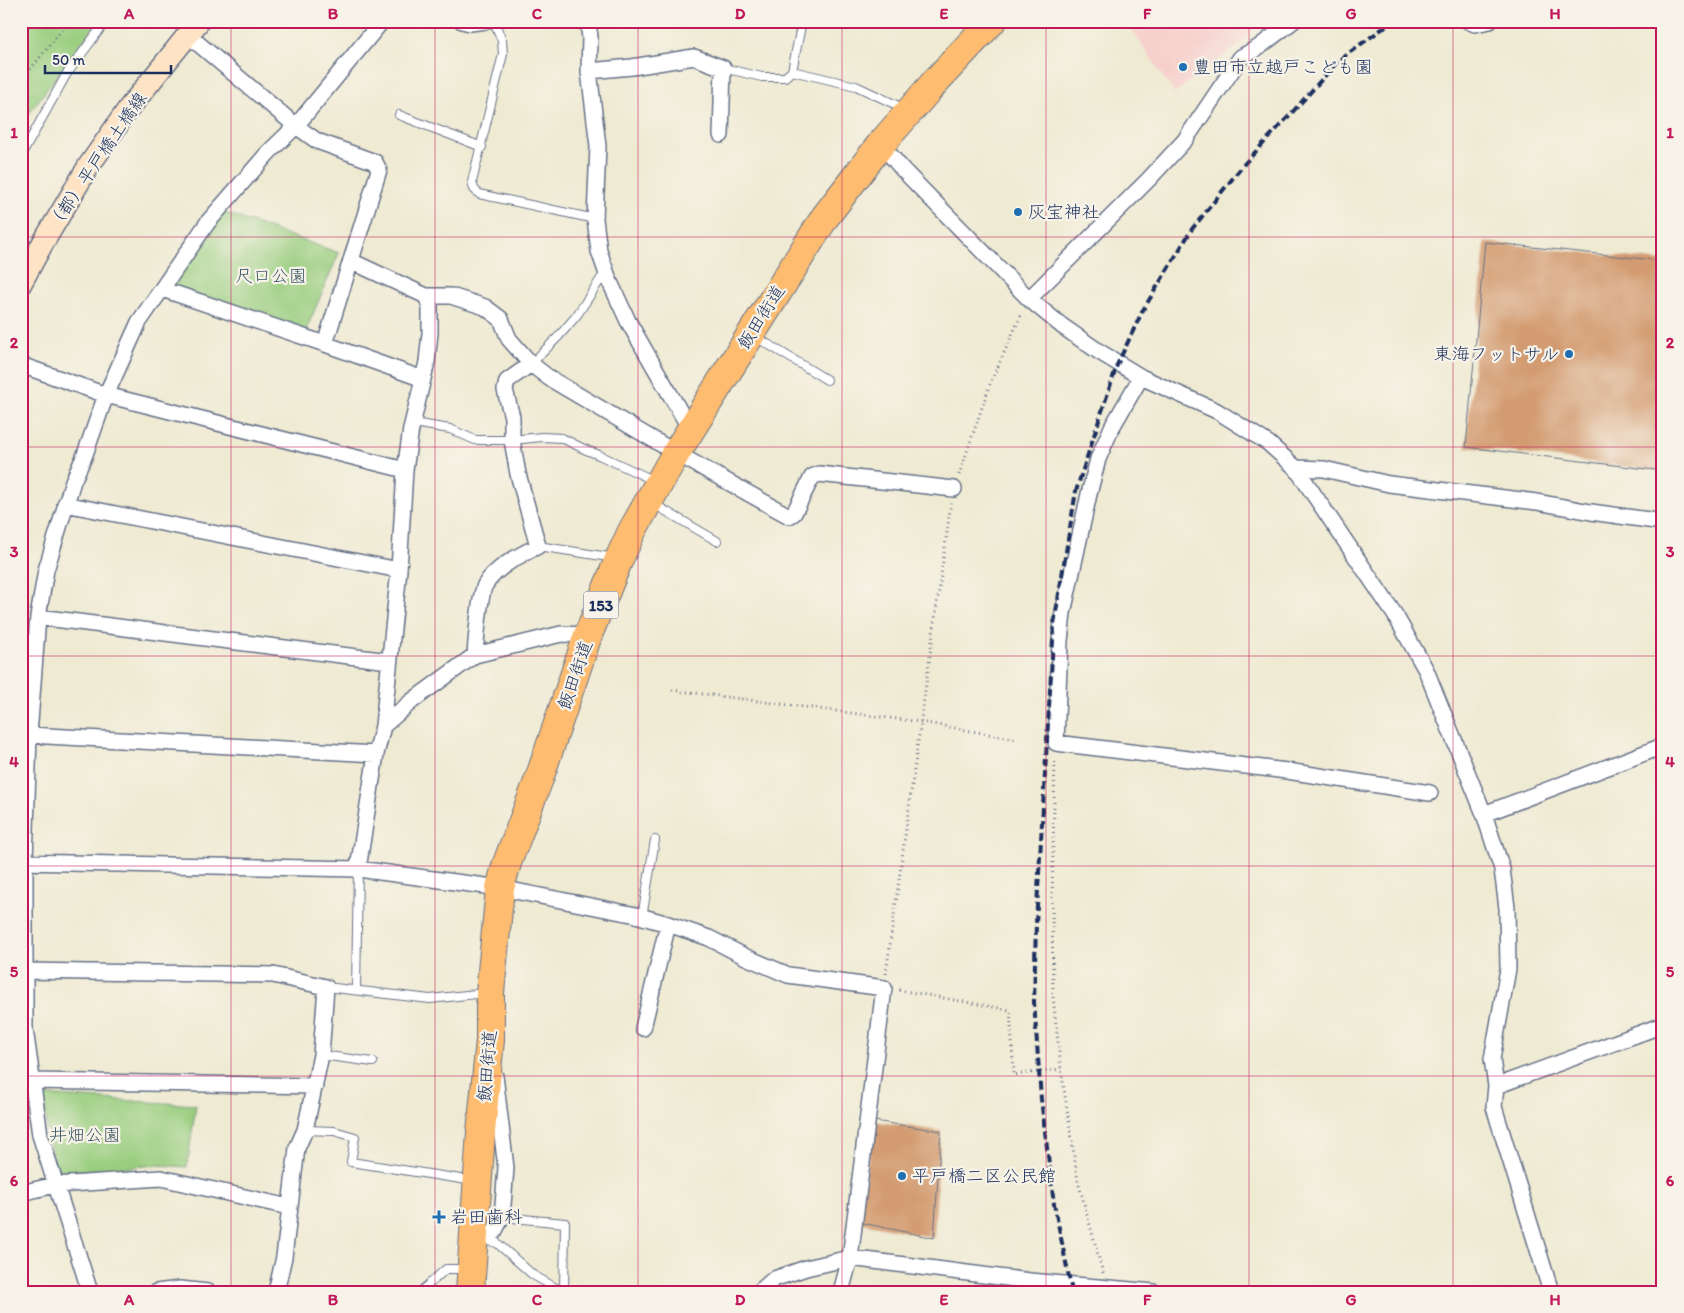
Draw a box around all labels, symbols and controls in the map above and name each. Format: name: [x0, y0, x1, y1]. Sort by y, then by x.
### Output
text: A: [123, 4, 135, 23]
text: B: [328, 4, 339, 23]
text: C: [532, 4, 543, 23]
text: D: [735, 4, 746, 23]
text: E: [940, 4, 949, 23]
text: F: [1143, 4, 1152, 23]
text: G: [1345, 4, 1357, 23]
text: H: [1549, 4, 1561, 23]
scale bar: [45, 42, 171, 74]
text: 50 m: [52, 51, 85, 69]
place label: 豊田市立越戸こども園: [1193, 56, 1373, 78]
marker: 豊田市立越戸こども園: [1177, 61, 1189, 73]
street label: （都）平戸橋土橋線: [43, 88, 151, 234]
text: 1: [10, 123, 18, 142]
text: 1: [1666, 123, 1674, 142]
place label: 灰宝神社: [1028, 201, 1100, 223]
marker: 灰宝神社: [1012, 206, 1024, 218]
park label: 尺口公園: [235, 265, 307, 287]
street label: 飯田街道: [733, 281, 789, 353]
text: 2: [10, 333, 19, 352]
text: 2: [1666, 333, 1675, 352]
place label: 東海フットサル: [1434, 343, 1559, 365]
marker: 東海フットサル: [1563, 348, 1575, 360]
text: 3: [10, 542, 19, 561]
text: 3: [1666, 542, 1675, 561]
road number: 153: [584, 592, 618, 618]
street label: 飯田街道: [553, 637, 597, 713]
text: 4: [9, 752, 19, 771]
text: 4: [1665, 752, 1675, 771]
text: 5: [10, 962, 19, 981]
text: 5: [1666, 962, 1675, 981]
street label: 飯田街道: [473, 1029, 501, 1103]
park label: 井畑公園: [49, 1124, 121, 1146]
place label: 平戸橋二区公民館: [912, 1165, 1056, 1187]
marker: 平戸橋二区公民館: [896, 1170, 908, 1182]
text: 6: [10, 1171, 19, 1190]
text: 6: [1666, 1171, 1675, 1190]
place label: 岩田歯科: [450, 1206, 522, 1228]
marker: 岩田歯科: [432, 1210, 446, 1224]
text: A: [123, 1290, 135, 1309]
text: B: [328, 1290, 339, 1309]
text: C: [532, 1290, 543, 1309]
text: D: [735, 1290, 746, 1309]
text: E: [940, 1290, 949, 1309]
text: F: [1143, 1290, 1152, 1309]
text: G: [1345, 1290, 1357, 1309]
text: H: [1549, 1290, 1561, 1309]

